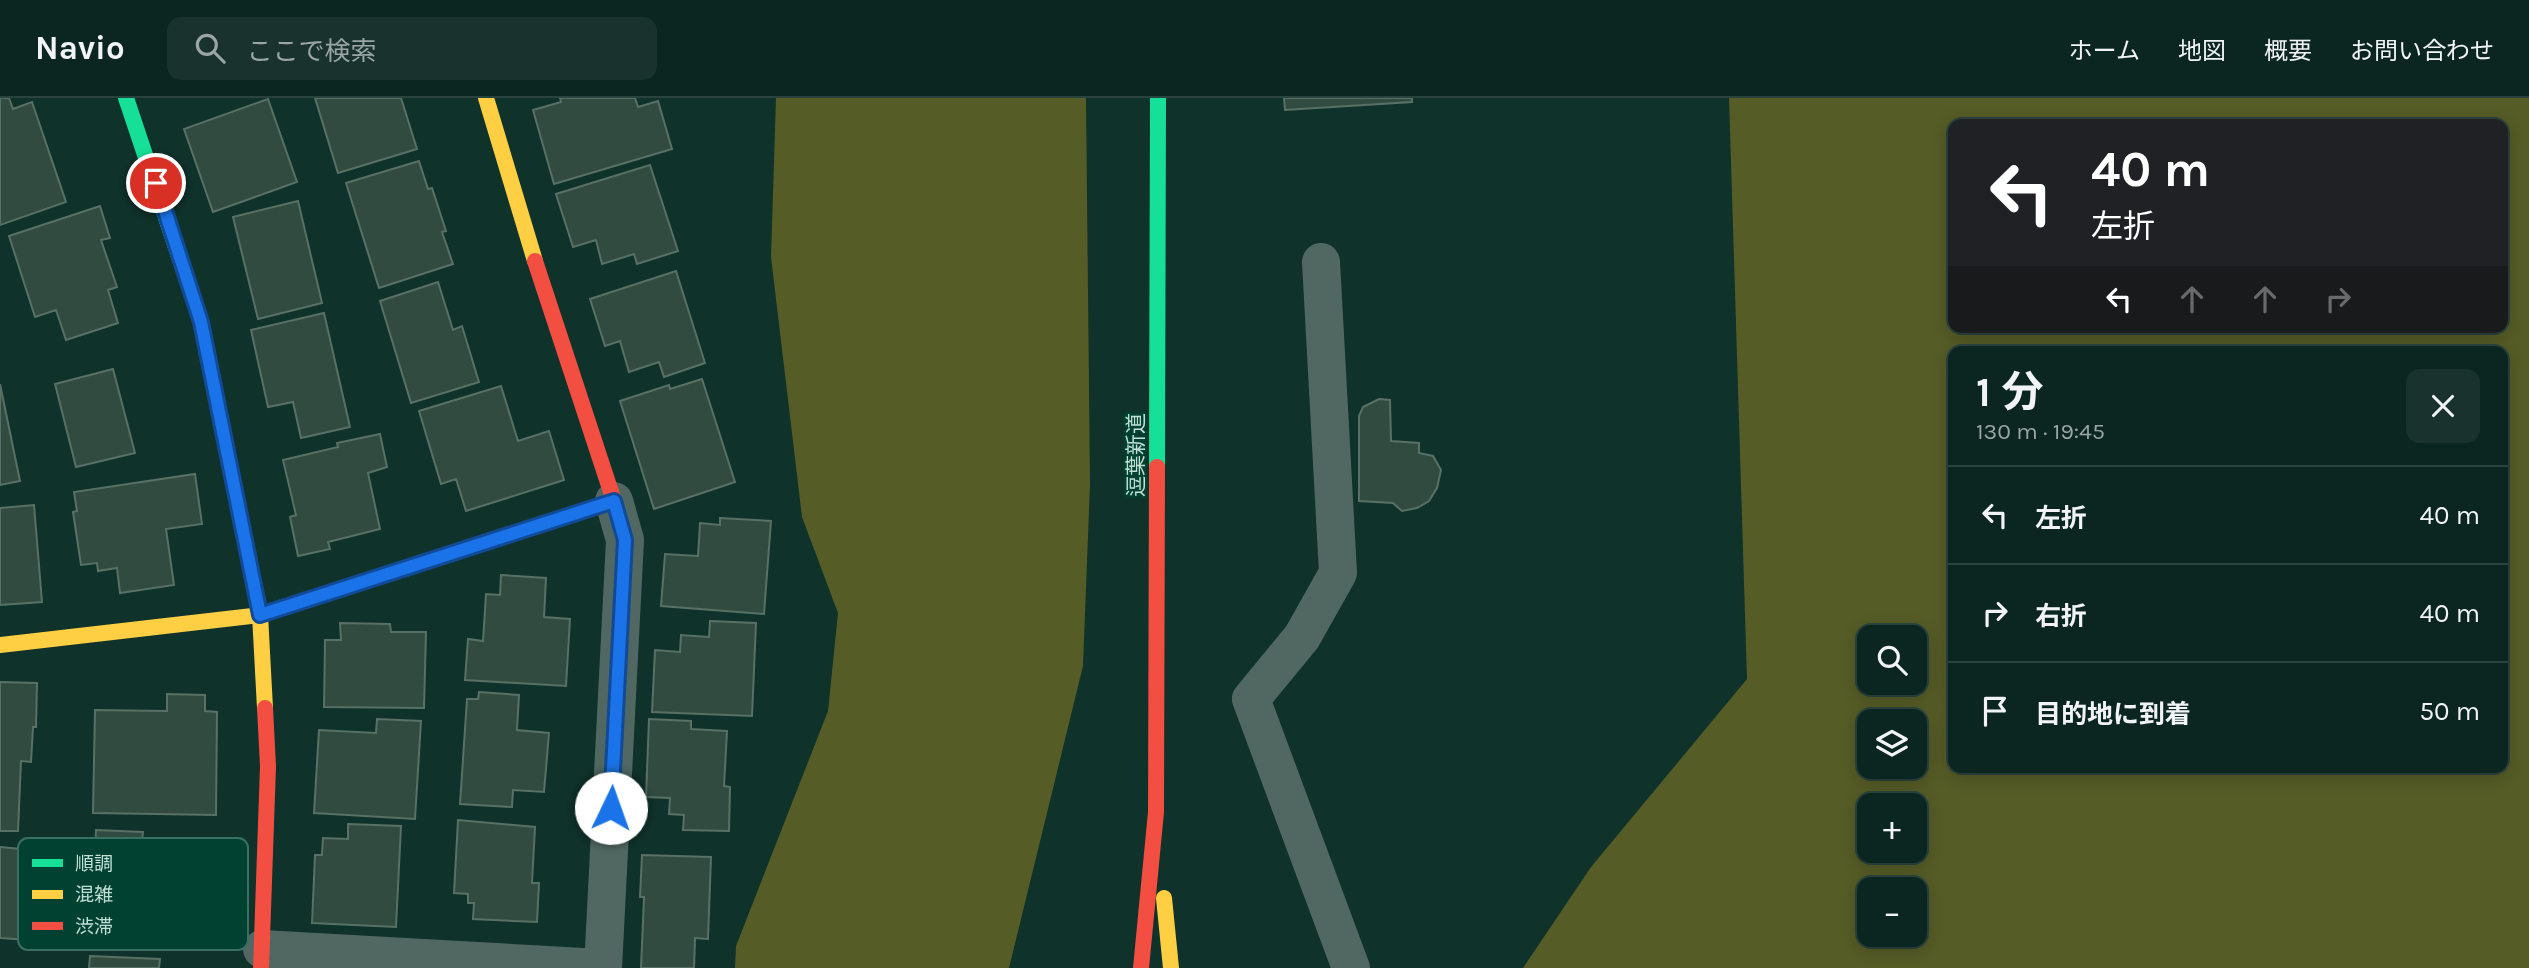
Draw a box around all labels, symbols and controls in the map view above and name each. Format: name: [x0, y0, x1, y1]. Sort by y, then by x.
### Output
search box: [167, 17, 657, 80]
text: Navio: [35, 29, 125, 67]
icon: search: [191, 29, 229, 67]
text: ここで検索: [247, 36, 377, 67]
text: ホーム: [2069, 37, 2140, 65]
text: 地図: [2178, 37, 2226, 65]
text: 概要: [2264, 37, 2312, 65]
text: お問い合わせ: [2350, 37, 2494, 65]
text: 40 m: [2091, 141, 2210, 198]
icon: left: [1976, 147, 2067, 238]
pin: [126, 153, 186, 213]
icon: arrive: [137, 164, 175, 202]
text: 左折: [2091, 208, 2155, 245]
icon: left: [2100, 280, 2138, 318]
icon: ahead: [2173, 280, 2211, 318]
icon: ahead: [2246, 280, 2284, 318]
icon: right: [2319, 280, 2357, 318]
text: 1 分: [1976, 367, 2044, 417]
button: close: [2406, 369, 2480, 443]
street label: 逗葉新道: [1124, 413, 1148, 497]
text: 130 m · 19:45: [1976, 418, 2105, 445]
icon: left: [1976, 496, 2014, 534]
text: 40 m: [2420, 500, 2480, 531]
text: 左折: [2035, 503, 2087, 534]
icon: right: [1976, 594, 2014, 632]
text: 40 m: [2420, 598, 2480, 629]
text: 右折: [2035, 601, 2087, 632]
map controls: [1857, 625, 1927, 947]
button: search: [1857, 625, 1927, 695]
icon: arrive: [1976, 692, 2014, 730]
text: 50 m: [2419, 696, 2480, 727]
text: 目的地に到着: [2035, 699, 2191, 730]
button: layers: [1857, 709, 1927, 779]
position arrow: [574, 771, 648, 845]
button: +: [1857, 793, 1927, 863]
legend: [18, 838, 248, 950]
text: 順調: [75, 853, 113, 875]
button: −: [1857, 877, 1927, 947]
text: 混雑: [75, 884, 113, 906]
text: 渋滞: [75, 916, 113, 938]

